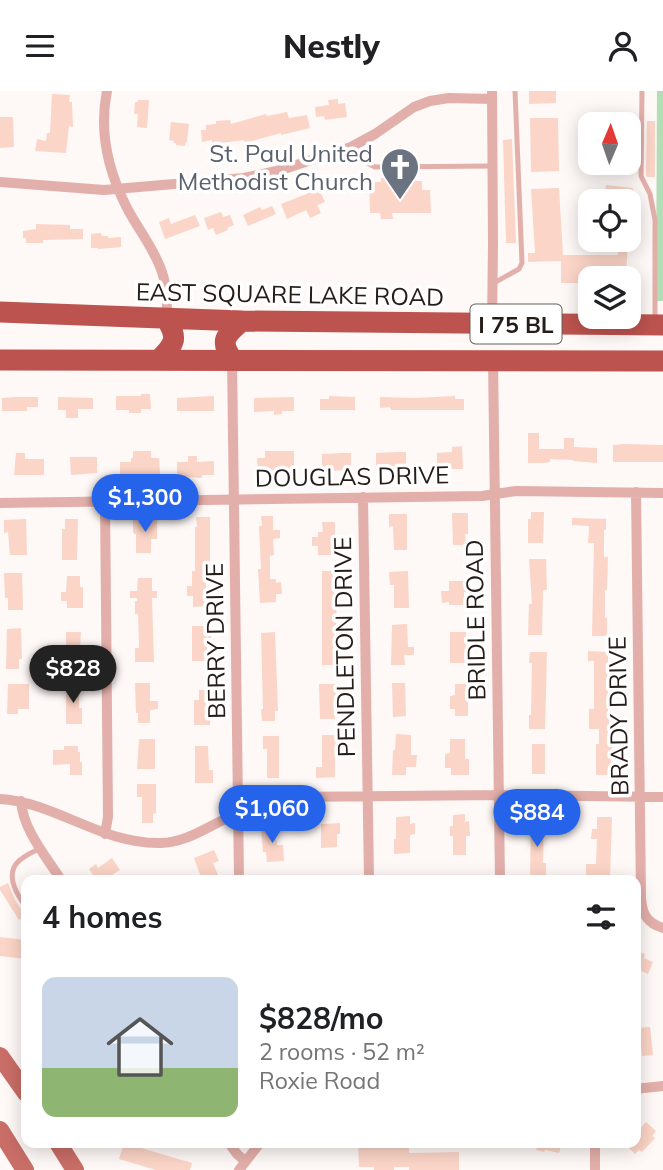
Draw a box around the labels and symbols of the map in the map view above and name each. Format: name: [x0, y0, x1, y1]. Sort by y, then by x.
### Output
north arrow: [578, 112, 640, 175]
place label: St. Paul United Methodist Church: [178, 138, 373, 196]
church icon: St. Paul United Methodist Church: [379, 146, 421, 201]
street label: EAST SQUARE LAKE ROAD: [136, 276, 444, 312]
road number: I 75 BL: [470, 305, 562, 343]
street label: DOUGLAS DRIVE: [255, 459, 449, 493]
pin: $1,300: [88, 475, 202, 534]
street label: PENDLETON DRIVE: [327, 537, 361, 757]
street label: BRIDLE ROAD: [459, 539, 491, 701]
street label: BERRY DRIVE: [199, 563, 231, 719]
street label: BRADY DRIVE: [602, 636, 634, 796]
pin: $828: [32, 645, 114, 705]
pin: $1,060: [215, 785, 329, 845]
pin: $884: [496, 789, 578, 849]

